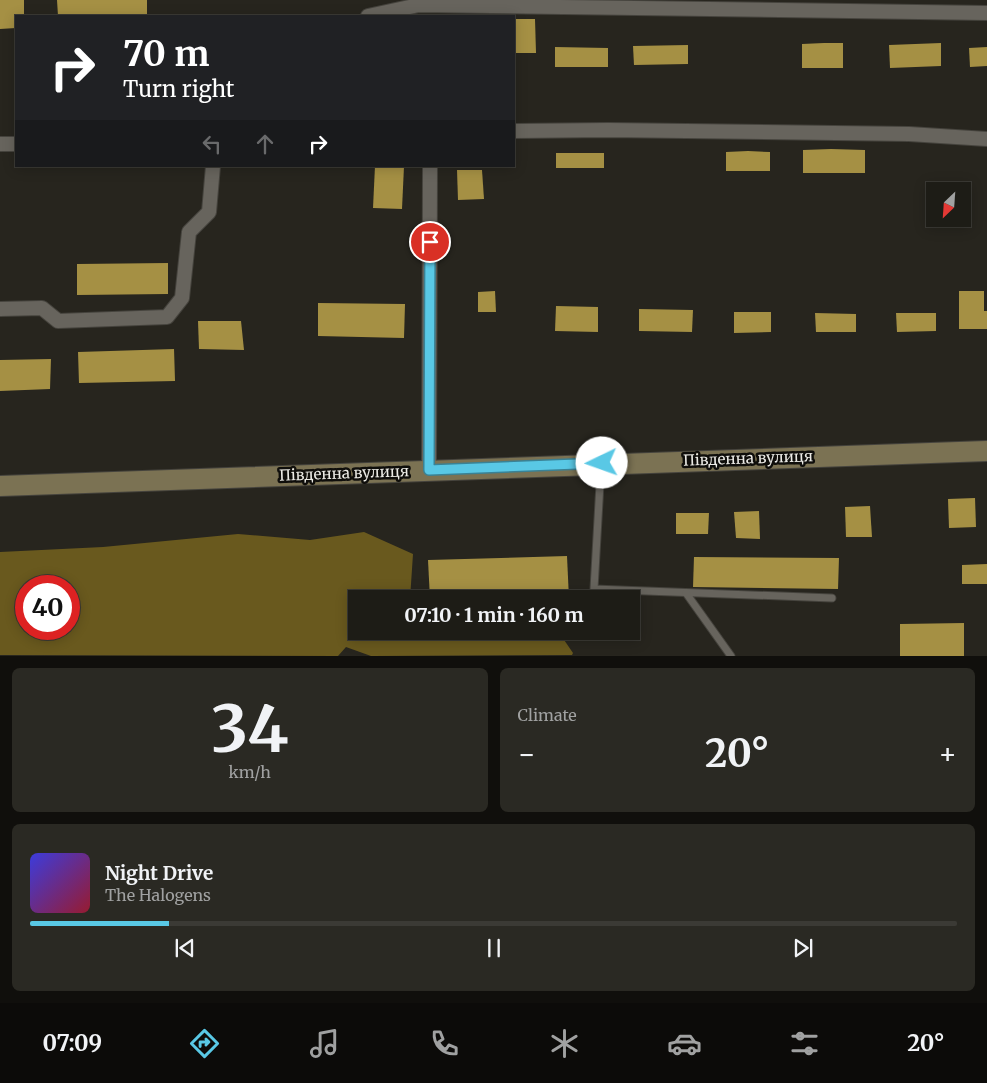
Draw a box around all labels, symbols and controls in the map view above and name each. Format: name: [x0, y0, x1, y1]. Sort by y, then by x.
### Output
text: 70 m: [123, 32, 210, 76]
icon: right: [40, 35, 105, 100]
text: Turn right: [123, 75, 234, 103]
icon: left: [198, 130, 226, 158]
icon: ahead: [251, 130, 279, 158]
icon: right: [304, 130, 332, 158]
north arrow: [926, 182, 971, 228]
map controls: [926, 182, 971, 227]
pin: [409, 221, 451, 263]
icon: arrive: [416, 228, 444, 256]
position arrow: [575, 436, 627, 488]
street label: Південна вулиця: [683, 446, 813, 470]
street label: Південна вулиця: [279, 461, 409, 485]
speed limit sign: 40: [15, 575, 80, 640]
text: 07:10 · 1 min · 160 m: [404, 603, 584, 627]
text: 34: [211, 688, 289, 770]
text: Climate: [518, 705, 577, 725]
text: 20°: [705, 730, 769, 777]
text: −: [518, 736, 536, 772]
text: +: [938, 736, 957, 772]
text: km/h: [229, 762, 271, 782]
text: Night Drive: [105, 861, 213, 885]
text: The Halogens: [105, 885, 211, 905]
icon: previous: [171, 934, 199, 962]
icon: pause: [480, 934, 508, 962]
icon: next: [789, 934, 817, 962]
icon: directions: [187, 1026, 222, 1061]
icon: music: [307, 1026, 342, 1061]
icon: phone: [427, 1026, 462, 1061]
icon: climate: [547, 1026, 582, 1061]
icon: car: [667, 1026, 702, 1061]
icon: filters: [787, 1026, 822, 1061]
text: 07:09: [43, 1029, 102, 1057]
text: 20°: [907, 1029, 944, 1057]

